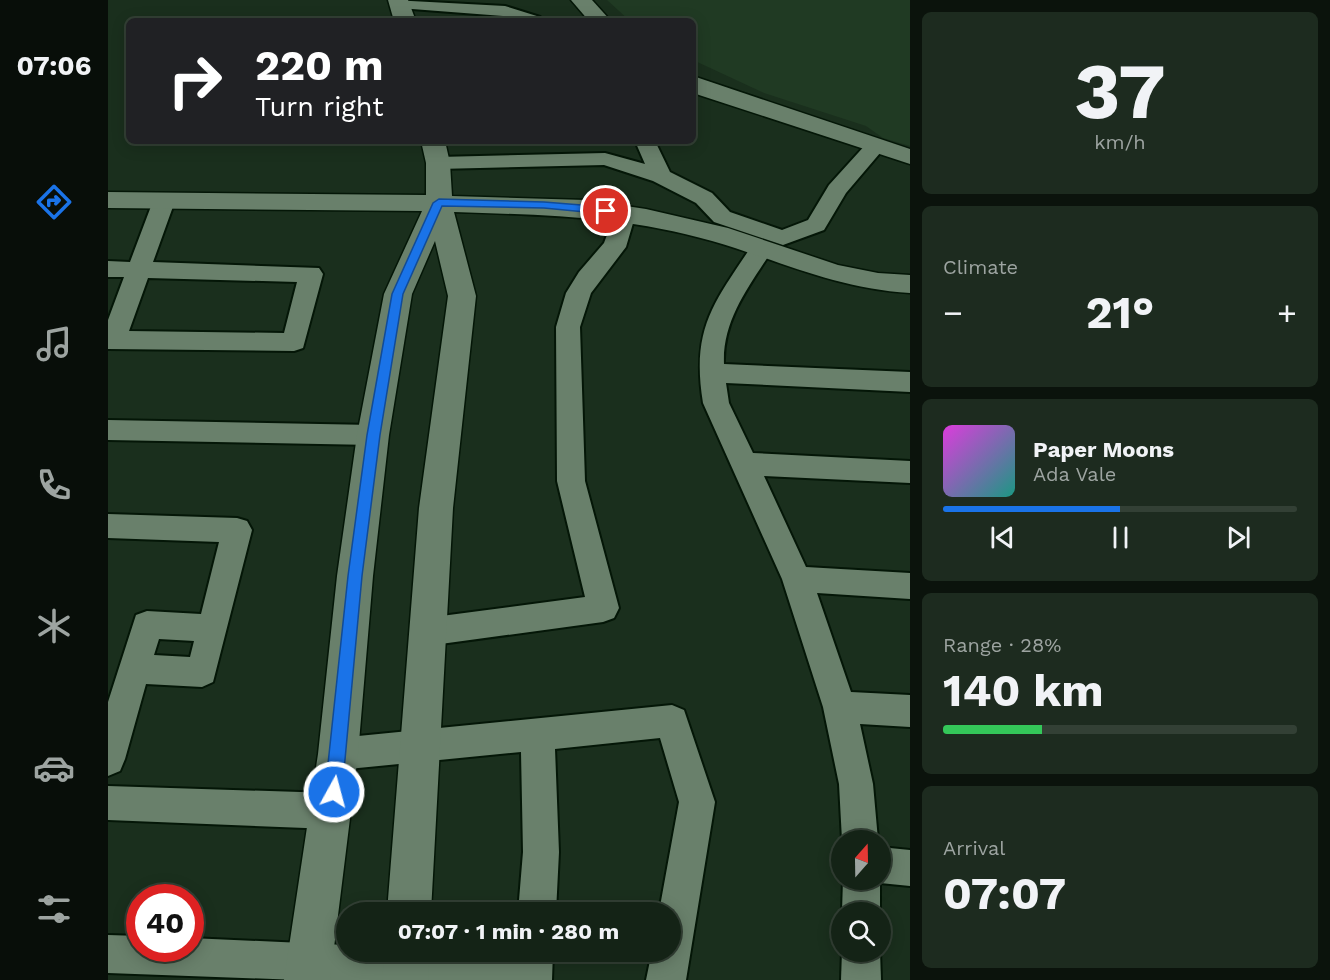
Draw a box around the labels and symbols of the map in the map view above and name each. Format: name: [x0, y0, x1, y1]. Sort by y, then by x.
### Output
pin: [580, 185, 631, 236]
position arrow: [302, 760, 366, 824]
north arrow: [831, 830, 891, 890]
speed limit sign: 40: [126, 884, 204, 962]

